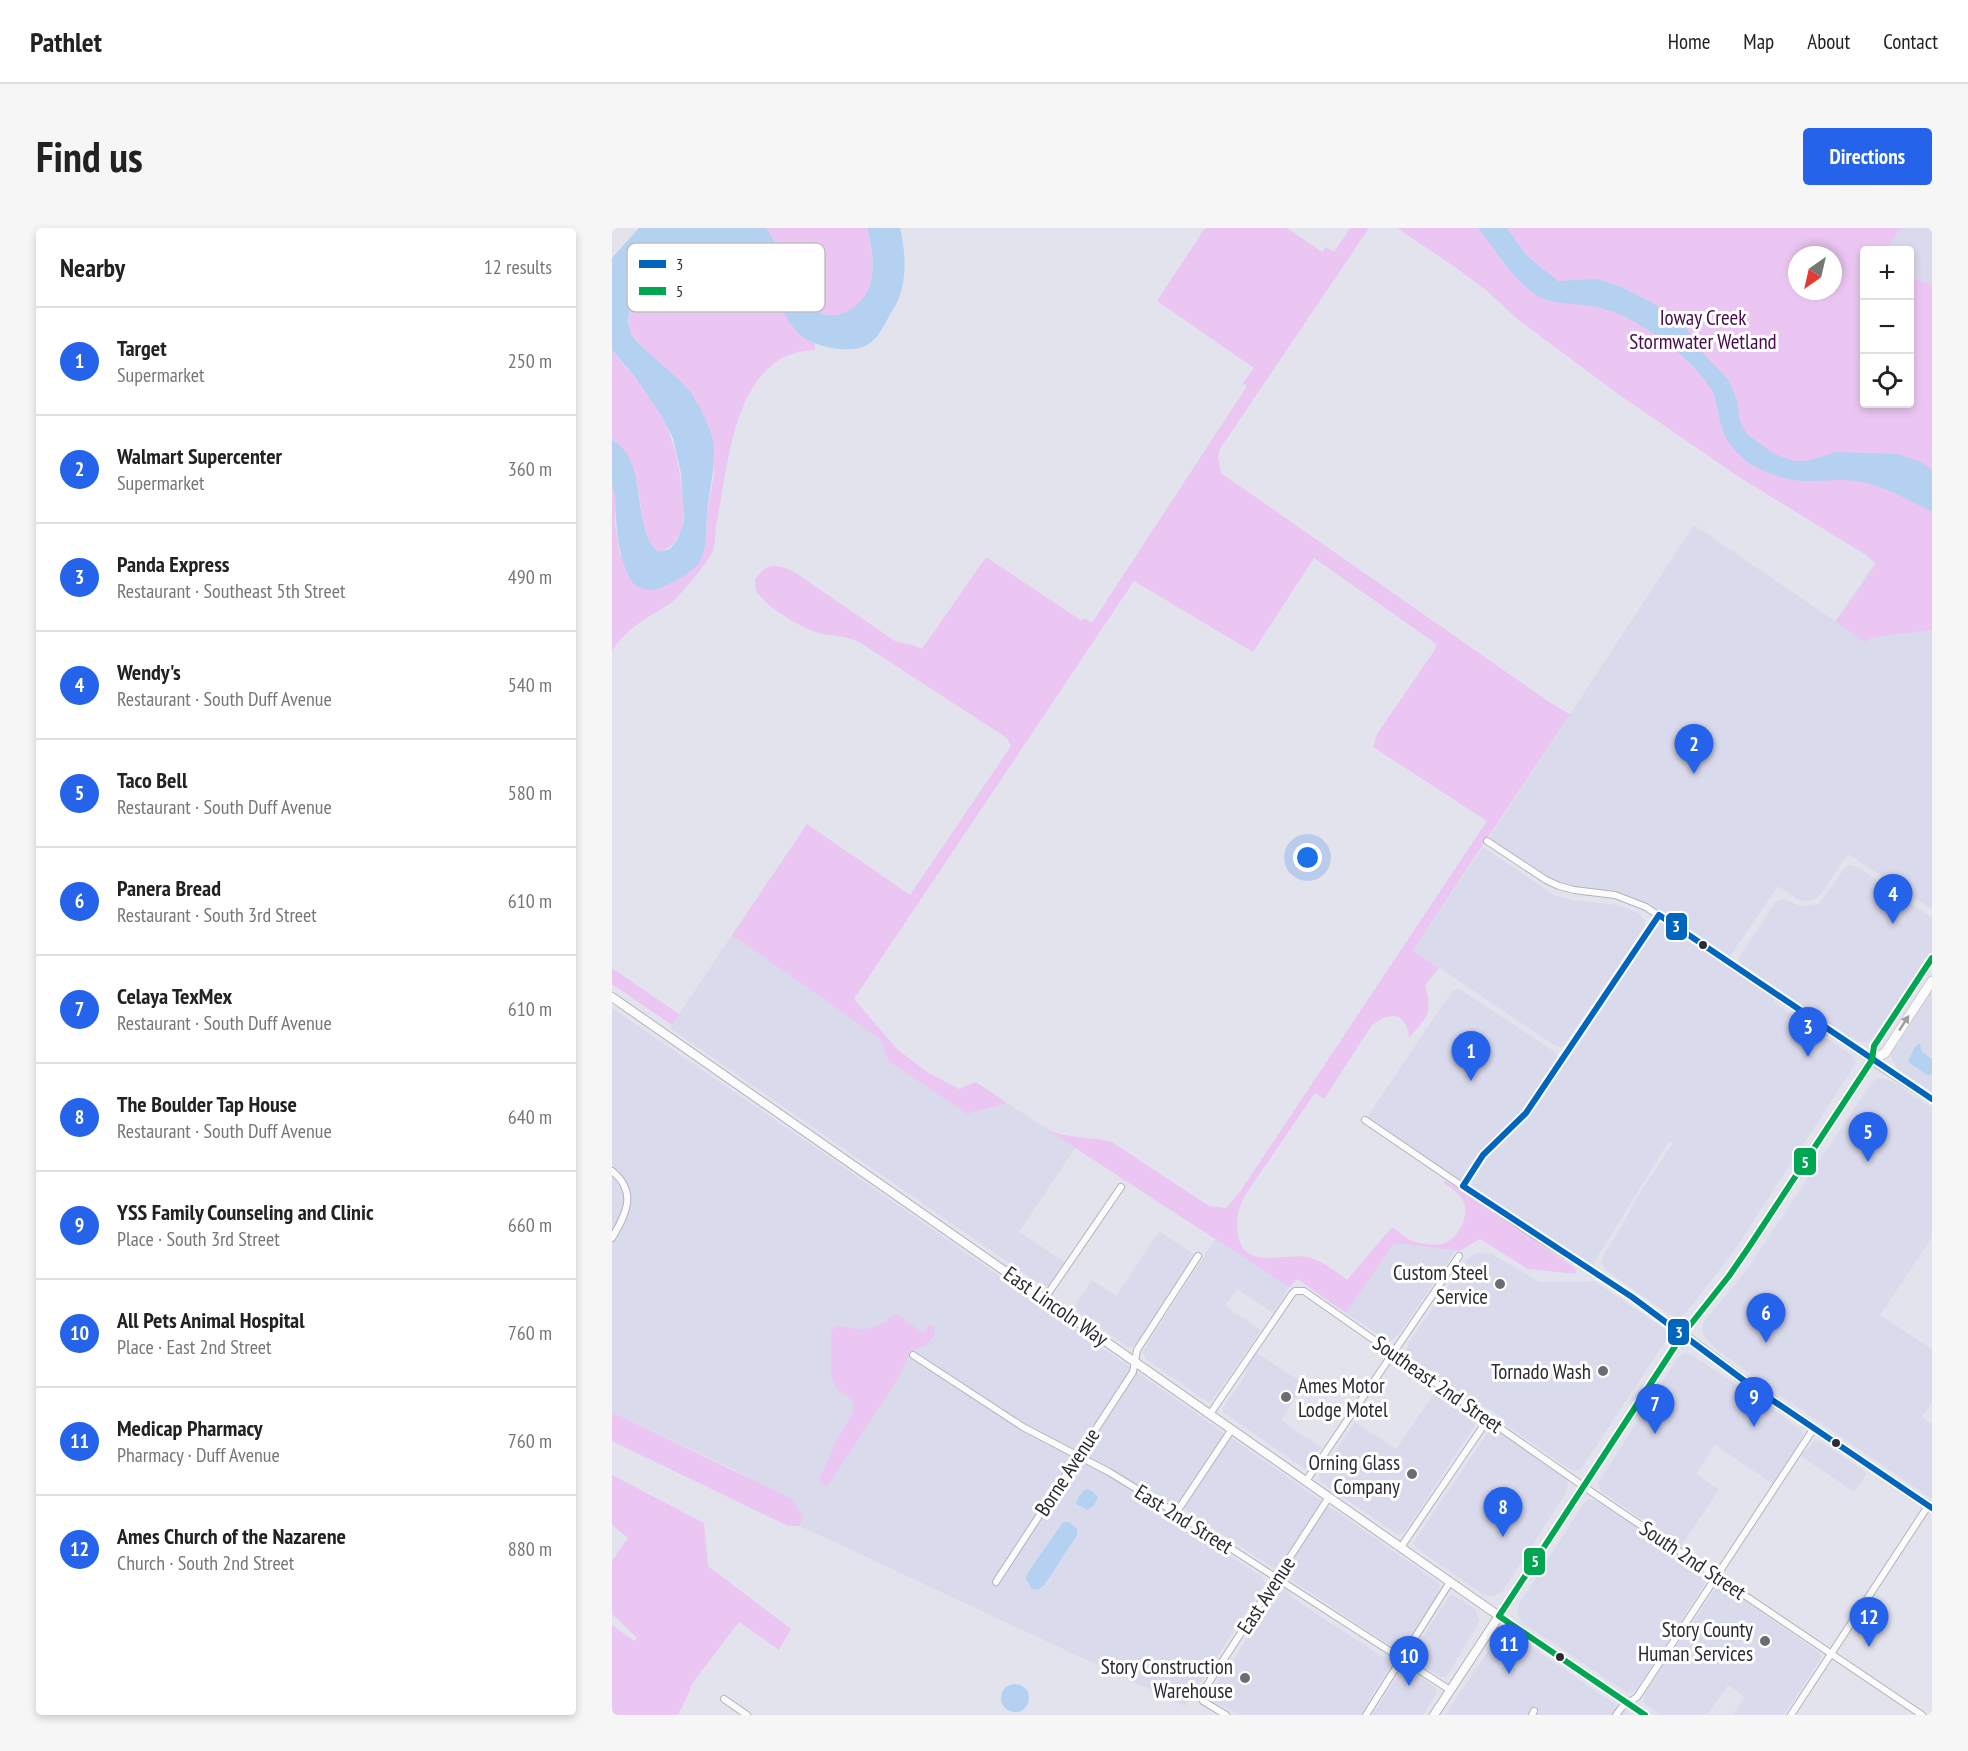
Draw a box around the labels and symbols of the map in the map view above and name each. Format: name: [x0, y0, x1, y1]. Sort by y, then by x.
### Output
legend: [627, 243, 825, 312]
north arrow: [1788, 246, 1842, 300]
text: 3: [676, 254, 683, 274]
text: 5: [676, 281, 683, 301]
park label: Ioway Creek Stormwater Wetland: [1629, 304, 1777, 355]
pin: 2: [1674, 724, 1714, 774]
your location: [1293, 843, 1322, 872]
pin: 4: [1874, 874, 1912, 924]
line badge: 3: [1665, 912, 1688, 941]
text: 3: [1672, 916, 1680, 936]
unlabelled marker: [1697, 939, 1709, 951]
pin: 3: [1788, 1008, 1828, 1057]
one-way arrow: [1899, 1015, 1910, 1031]
pin: 1: [1452, 1032, 1490, 1081]
pin: 5: [1848, 1112, 1888, 1162]
line badge: 5: [1793, 1147, 1817, 1176]
text: 5: [1801, 1152, 1809, 1172]
place label: Custom Steel Service: [1393, 1259, 1488, 1310]
street label: East Lincoln Way: [999, 1260, 1114, 1352]
marker: Custom Steel Service: [1493, 1277, 1507, 1291]
pin: 6: [1746, 1294, 1786, 1343]
line badge: 3: [1667, 1318, 1690, 1346]
text: 3: [1675, 1322, 1683, 1342]
street label: Southeast 2nd Street: [1368, 1329, 1508, 1439]
place label: Tornado Wash: [1491, 1358, 1591, 1385]
marker: Tornado Wash: [1596, 1364, 1610, 1378]
place label: Ames Motor Lodge Motel: [1298, 1372, 1388, 1423]
pin: 9: [1734, 1378, 1774, 1427]
pin: 7: [1636, 1384, 1674, 1434]
marker: Ames Motor Lodge Motel: [1279, 1390, 1293, 1404]
street label: Borne Avenue: [1029, 1423, 1105, 1521]
unlabelled marker: [1830, 1437, 1842, 1449]
place label: Orning Glass Company: [1308, 1449, 1400, 1500]
marker: Orning Glass Company: [1405, 1467, 1419, 1481]
street label: East 2nd Street: [1130, 1478, 1238, 1560]
pin: 8: [1484, 1488, 1522, 1537]
street label: South 2nd Street: [1635, 1515, 1751, 1606]
line badge: 5: [1523, 1547, 1546, 1576]
street label: East Avenue: [1231, 1551, 1301, 1639]
text: 5: [1531, 1551, 1539, 1571]
pin: 12: [1850, 1598, 1888, 1647]
place label: Story County Human Services: [1638, 1616, 1753, 1667]
pin: 11: [1490, 1624, 1528, 1674]
marker: Story County Human Services: [1758, 1634, 1772, 1648]
pin: 10: [1390, 1636, 1428, 1686]
unlabelled marker: [1554, 1651, 1566, 1663]
place label: Story Construction Warehouse: [1101, 1653, 1233, 1704]
marker: Story Construction Warehouse: [1238, 1671, 1252, 1685]

